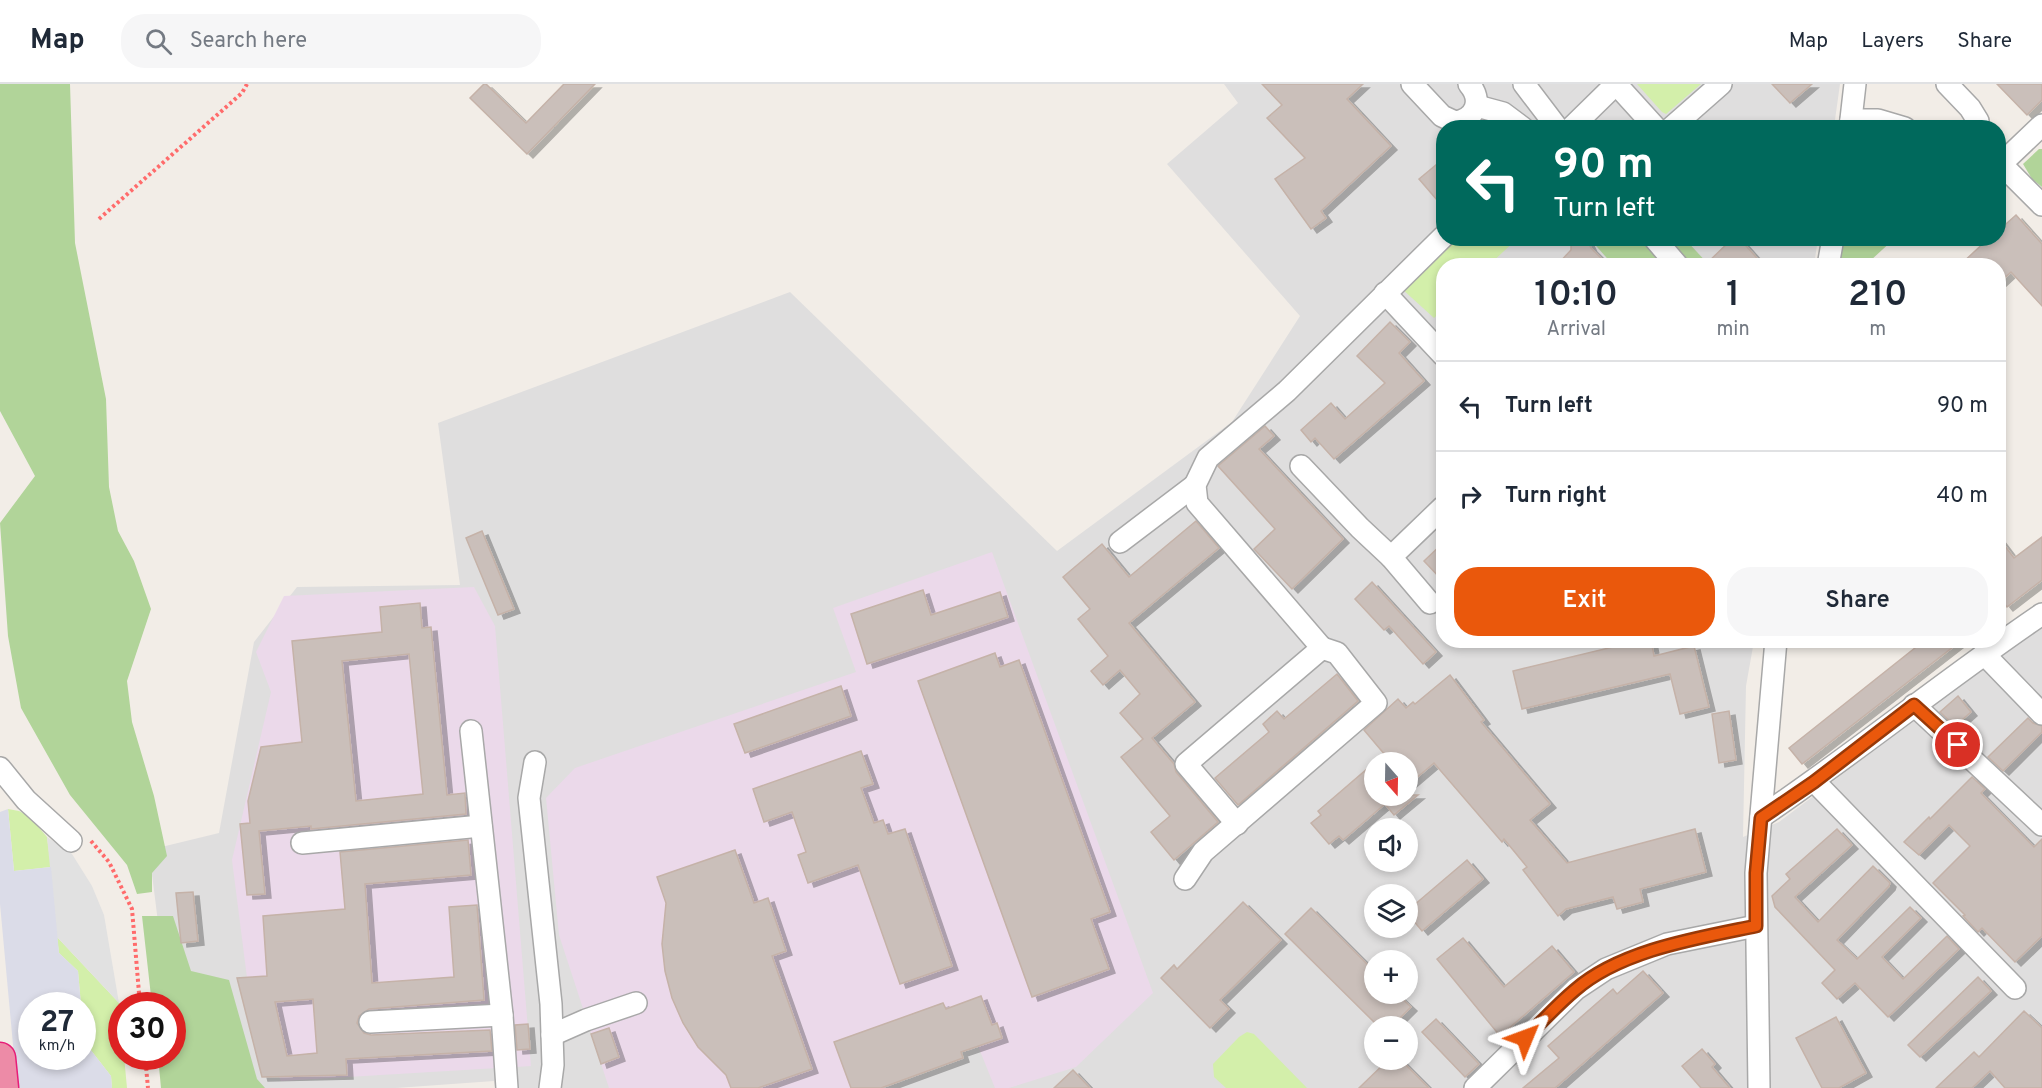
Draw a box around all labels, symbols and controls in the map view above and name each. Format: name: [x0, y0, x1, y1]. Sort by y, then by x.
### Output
search box: [121, 14, 541, 68]
text: Map: [30, 23, 85, 59]
icon: search: [142, 25, 175, 58]
text: Search here: [190, 28, 307, 55]
text: Map: [1789, 28, 1828, 55]
text: Layers: [1861, 28, 1924, 55]
text: Share: [1957, 28, 2012, 55]
text: 90 m: [1553, 140, 1654, 193]
icon: left: [1454, 144, 1532, 222]
text: Turn left: [1553, 192, 1655, 226]
text: 10:10: [1534, 273, 1618, 319]
text: 1: [1726, 273, 1740, 319]
text: 210: [1848, 273, 1908, 319]
text: Arrival: [1546, 317, 1606, 343]
text: min: [1716, 317, 1750, 343]
text: m: [1869, 317, 1886, 343]
icon: left: [1454, 390, 1487, 423]
text: Turn left: [1505, 393, 1593, 420]
text: 90 m: [1937, 393, 1988, 420]
icon: right: [1454, 480, 1487, 513]
text: Turn right: [1505, 483, 1607, 510]
text: 40 m: [1936, 483, 1988, 510]
button: Exit: [1454, 567, 1715, 636]
button: Share: [1727, 567, 1988, 636]
pin: [1932, 719, 1983, 770]
icon: arrive: [1941, 728, 1974, 761]
north arrow: [1364, 752, 1418, 806]
map controls: [1364, 752, 1418, 1070]
button: sound: [1364, 818, 1418, 872]
button: layers: [1364, 884, 1418, 938]
button: +: [1364, 950, 1418, 1004]
speed limit sign: 30: [108, 992, 186, 1070]
text: 27: [40, 1005, 74, 1042]
position arrow: [1493, 1006, 1557, 1070]
button: −: [1364, 1016, 1418, 1070]
text: km/h: [39, 1037, 75, 1056]

